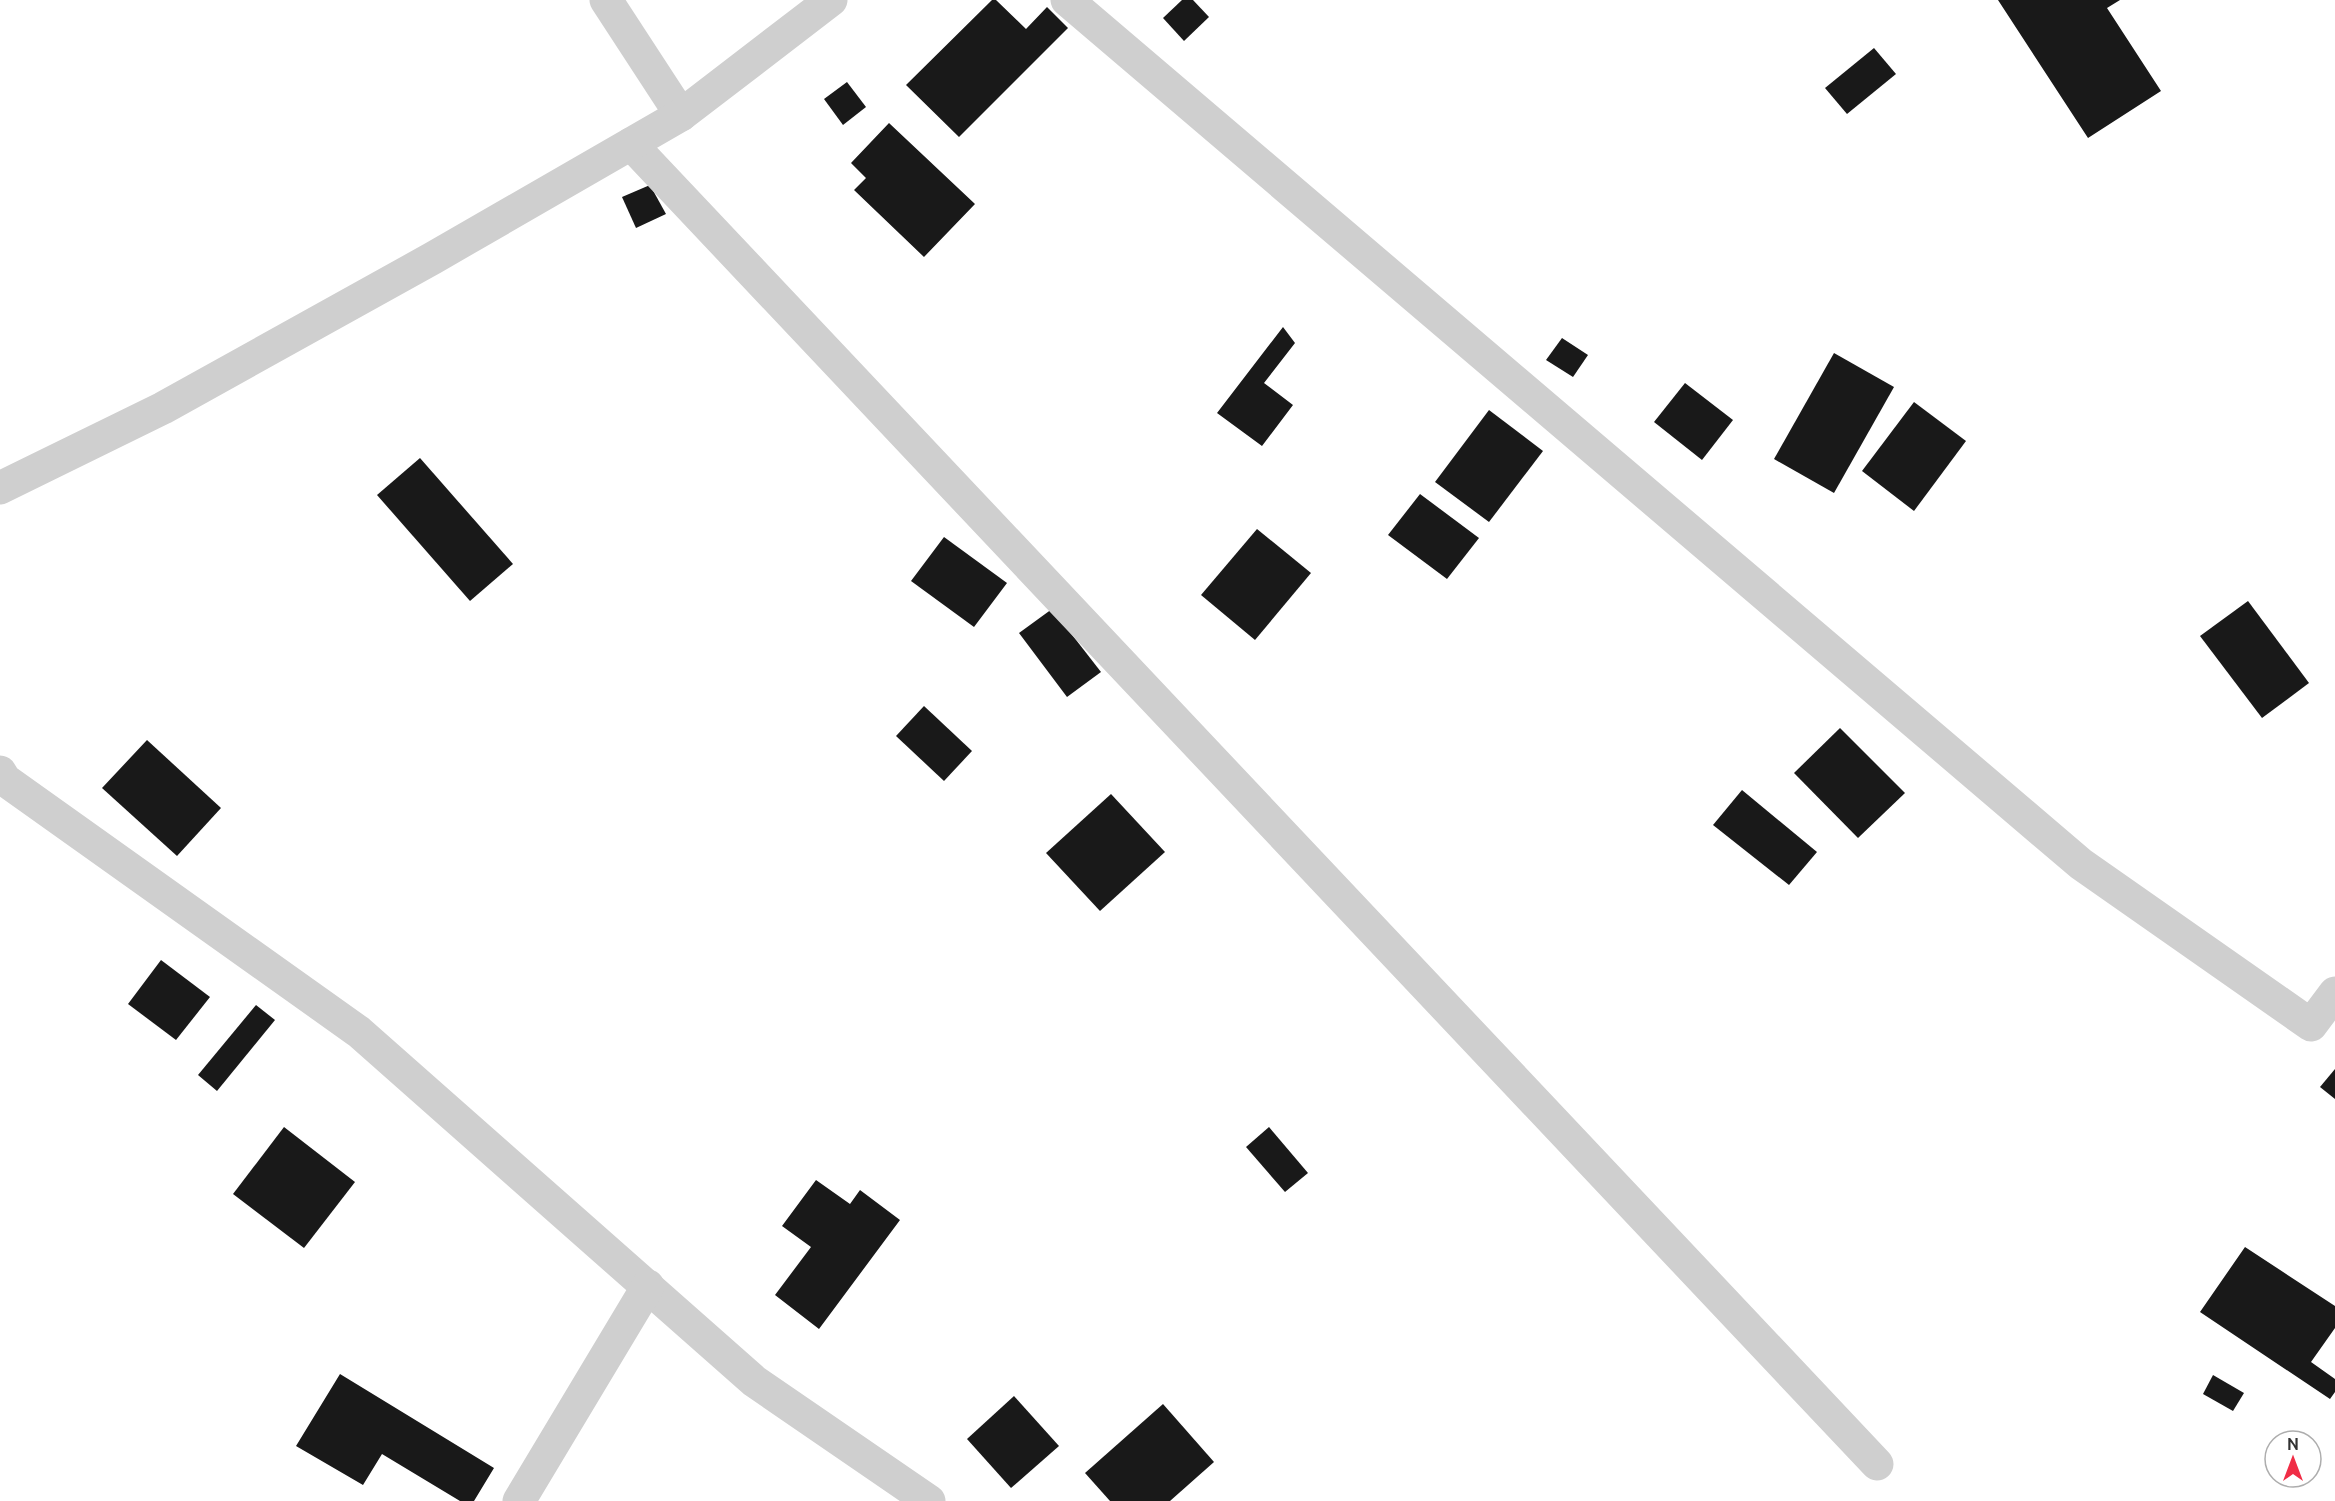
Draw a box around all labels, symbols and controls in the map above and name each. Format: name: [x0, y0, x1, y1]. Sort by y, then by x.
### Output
north arrow: [2263, 1429, 2323, 1489]
text: N: [2287, 1435, 2299, 1453]

